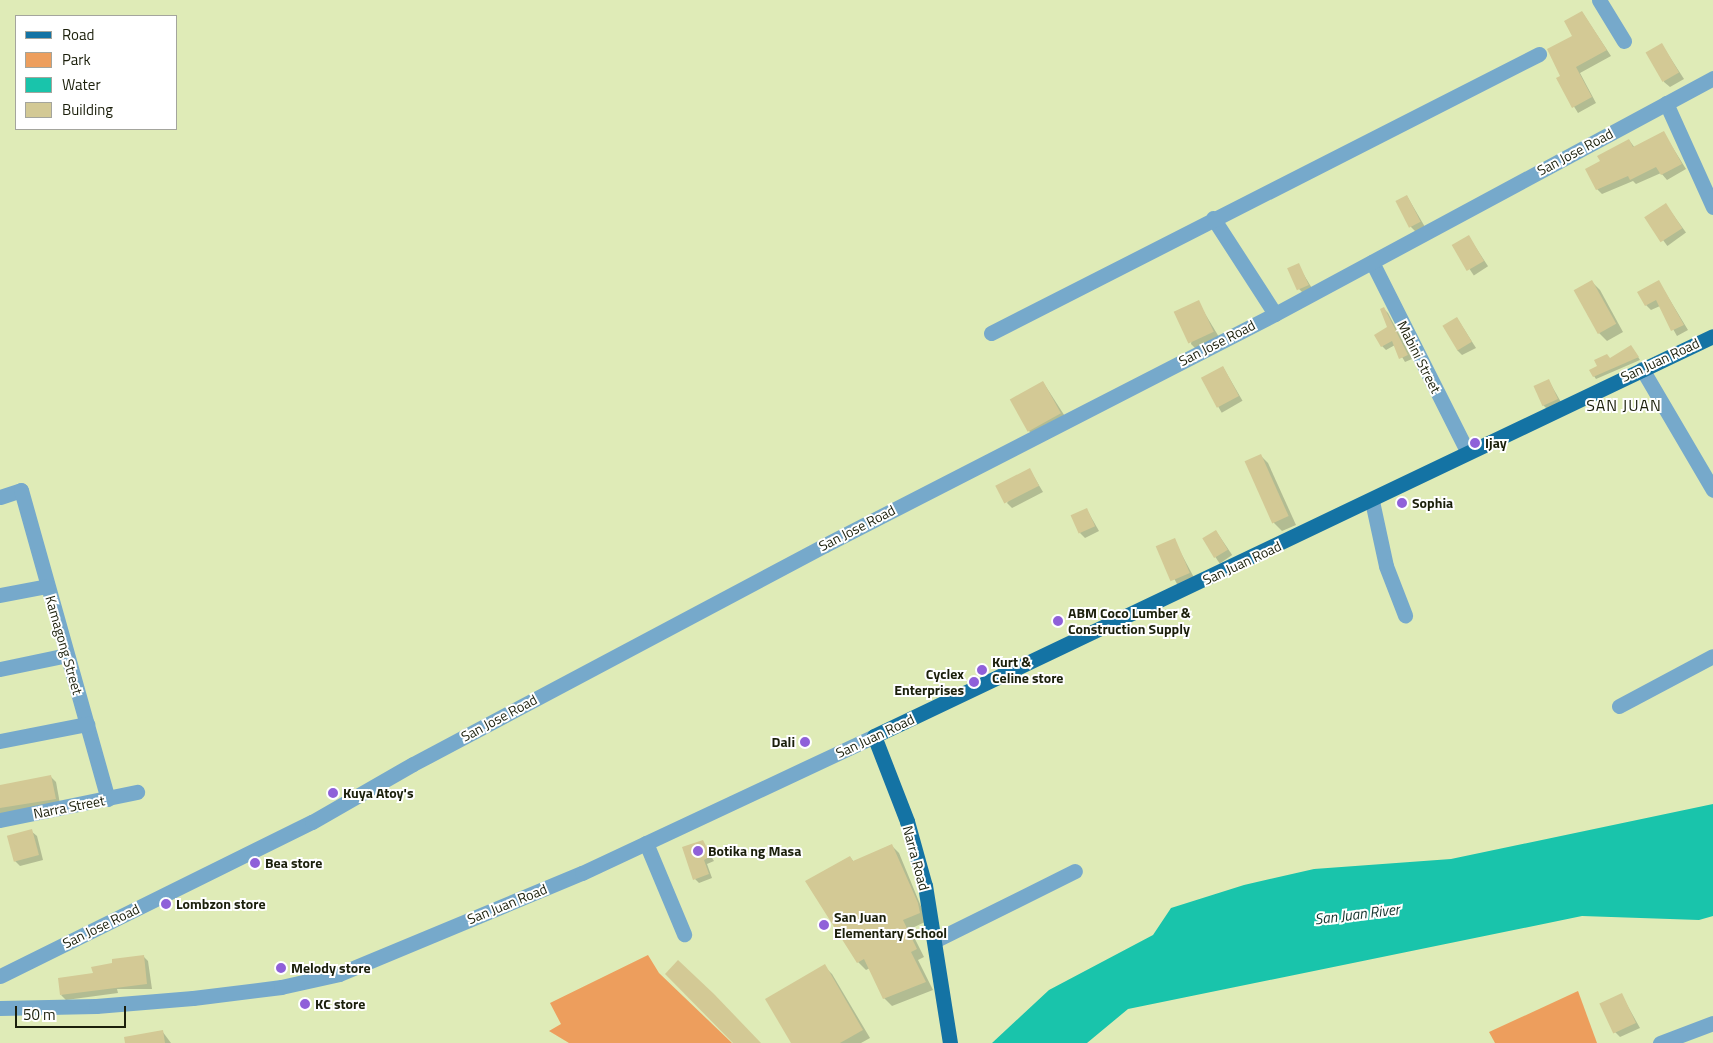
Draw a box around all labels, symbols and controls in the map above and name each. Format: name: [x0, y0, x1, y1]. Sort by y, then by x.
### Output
legend: [15, 15, 178, 130]
text: Road: [62, 23, 94, 46]
text: Park: [62, 48, 91, 71]
text: Water: [62, 73, 101, 96]
text: Building: [62, 98, 113, 121]
street label: San Jose Road: [1534, 125, 1616, 179]
street label: San Jose Road: [1176, 317, 1258, 369]
street label: Mabini Street: [1394, 318, 1444, 396]
street label: San Juan Road: [1618, 335, 1702, 385]
district label: SAN JUAN: [1585, 395, 1663, 415]
place label: Ijay: [1485, 435, 1507, 451]
marker: Ijay: [1469, 437, 1481, 449]
place label: Sophia: [1412, 495, 1453, 511]
marker: Sophia: [1396, 497, 1408, 509]
street label: San Jose Road: [816, 502, 898, 554]
street label: San Juan Road: [1200, 538, 1284, 588]
street label: Kamagong Street: [42, 594, 86, 696]
place label: ABM Coco Lumber & Construction Supply: [1068, 605, 1191, 638]
marker: ABM Coco Lumber & Construction Supply: [1052, 615, 1064, 627]
place label: Kurt & Celine store: [992, 654, 1063, 686]
marker: Kurt & Celine store: [976, 664, 988, 676]
place label: Cyclex Enterprises: [894, 666, 964, 699]
marker: Cyclex Enterprises: [968, 676, 980, 688]
street label: San Jose Road: [458, 691, 540, 745]
street label: San Juan Road: [833, 711, 917, 761]
place label: Dali: [772, 734, 795, 750]
marker: Dali: [799, 736, 811, 748]
place label: Kuya Atoy's: [343, 785, 414, 801]
marker: Kuya Atoy's: [327, 787, 339, 799]
street label: Narra Street: [32, 792, 106, 822]
street label: Narra Road: [899, 824, 933, 892]
place label: Botika ng Masa: [708, 843, 801, 859]
marker: Botika ng Masa: [692, 845, 704, 857]
place label: Bea store: [265, 855, 322, 871]
marker: Bea store: [249, 857, 261, 869]
street label: San Juan Road: [465, 880, 549, 928]
place label: Lombzon store: [176, 896, 266, 912]
marker: Lombzon store: [160, 898, 172, 910]
street label: San Jose Road: [60, 900, 142, 952]
water label: San Juan River: [1314, 900, 1400, 928]
place label: San Juan Elementary School: [834, 909, 947, 942]
marker: San Juan Elementary School: [818, 919, 830, 931]
place label: Melody store: [291, 960, 371, 976]
marker: Melody store: [275, 962, 287, 974]
scale bar: [18, 996, 129, 1028]
place label: KC store: [315, 996, 365, 1012]
marker: KC store: [299, 998, 311, 1010]
text: 50 m: [23, 1003, 56, 1026]

